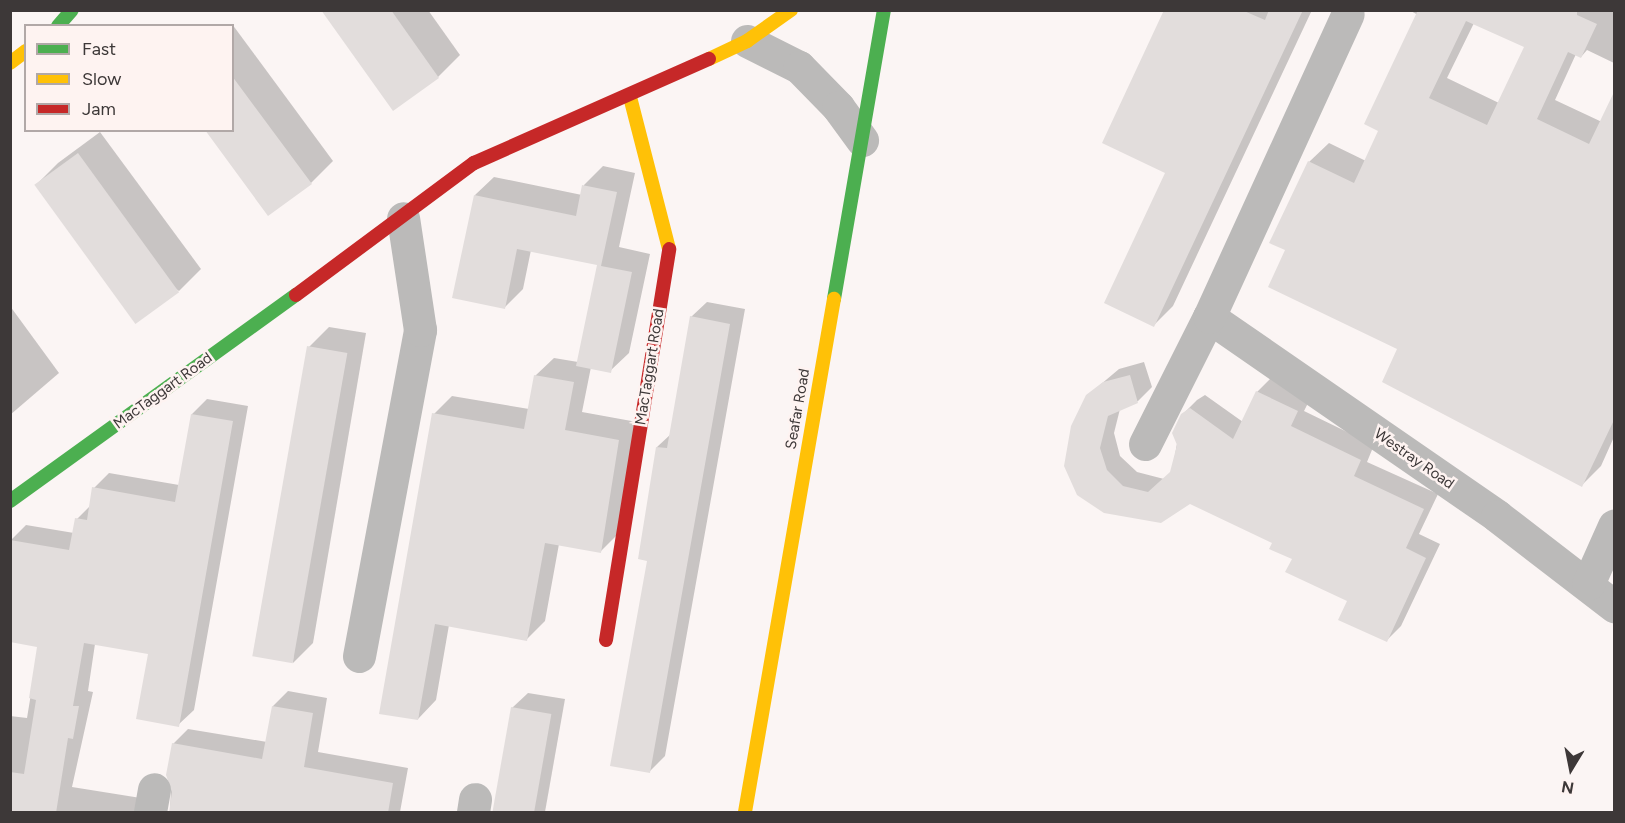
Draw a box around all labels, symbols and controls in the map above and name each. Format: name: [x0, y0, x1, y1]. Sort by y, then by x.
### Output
legend: [24, 24, 234, 132]
text: Fast: [82, 38, 116, 60]
text: Slow: [82, 68, 121, 90]
text: Jam: [82, 98, 116, 120]
street label: MacTaggart Road: [632, 307, 668, 427]
street label: MacTaggart Road: [110, 349, 216, 433]
street label: Seafar Road: [782, 367, 814, 451]
street label: Westray Road: [1371, 425, 1457, 493]
north arrow: [1541, 739, 1601, 799]
text: N: [1560, 777, 1576, 798]

